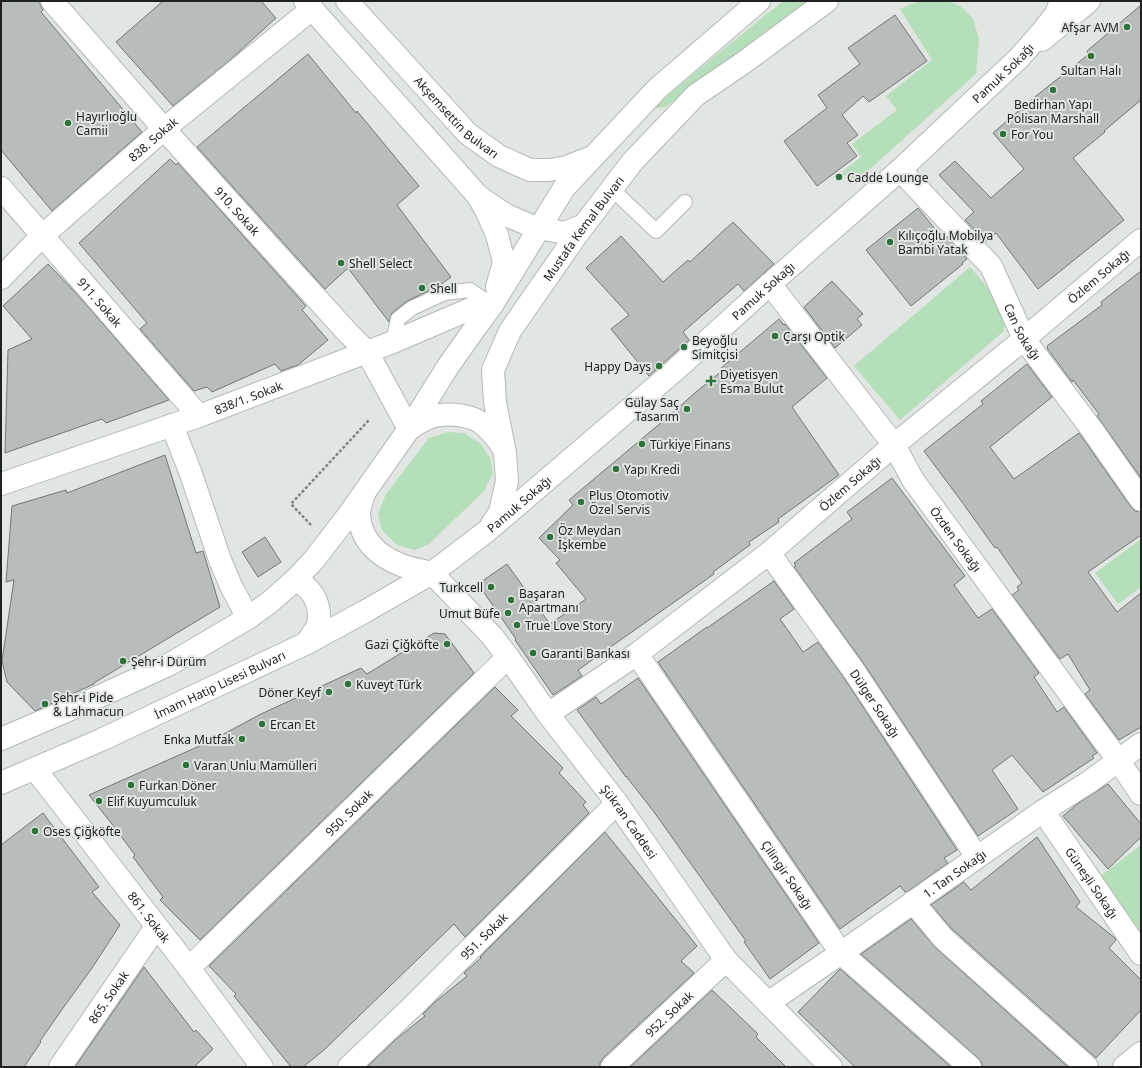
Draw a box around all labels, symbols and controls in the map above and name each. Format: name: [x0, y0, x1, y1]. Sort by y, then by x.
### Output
place label: Afşar AVM: [1061, 19, 1119, 36]
marker: Afşar AVM: [1122, 22, 1132, 32]
street label: Pamuk Sokağı: [968, 39, 1037, 107]
marker: Sultan Halı: [1086, 51, 1096, 61]
place label: Sultan Halı: [1061, 62, 1121, 79]
street label: Akşemsettin Bulvarı: [411, 72, 502, 162]
marker: Bedirhan Yapı Polisan Marshall: [1048, 85, 1058, 95]
place label: Bedirhan Yapı Polisan Marshall: [1007, 96, 1099, 127]
place label: Hayırlıoğlu Camii: [76, 108, 137, 139]
street label: 838. Sokak: [124, 112, 182, 165]
marker: Hayırlıoğlu Camii: [63, 118, 73, 128]
place label: For You: [1011, 126, 1053, 143]
marker: For You: [998, 129, 1008, 139]
place label: Cadde Lounge: [847, 169, 929, 186]
street label: Mustafa Kemal Bulvarı: [539, 172, 627, 284]
marker: Cadde Lounge: [834, 172, 844, 182]
street label: 910. Sokak: [211, 183, 264, 239]
place label: Kılıçoğlu Mobilya Bambi Yatak: [898, 227, 993, 258]
marker: Kılıçoğlu Mobilya Bambi Yatak: [885, 237, 895, 247]
street label: Özlem Sokağı: [1064, 245, 1133, 307]
place label: Shell Select: [349, 255, 413, 272]
marker: Shell Select: [336, 258, 346, 268]
street label: Pamuk Sokağı: [728, 258, 798, 324]
street label: 911. Sokak: [74, 274, 127, 331]
place label: Shell: [430, 280, 457, 297]
marker: Shell: [417, 283, 427, 293]
street label: Can Sokağı: [1000, 300, 1045, 363]
place label: Çarşı Optik: [783, 328, 845, 345]
marker: Çarşı Optik: [770, 331, 780, 341]
place label: Beyoğlu Simitçisi: [692, 332, 738, 363]
marker: Beyoğlu Simitçisi: [679, 342, 689, 352]
place label: Happy Days: [584, 358, 651, 375]
marker: Happy Days: [654, 361, 664, 371]
place label: Diyetisyen Esma Bulut: [720, 366, 784, 397]
marker: Diyetisyen Esma Bulut: [705, 375, 717, 387]
street label: 838/1. Sokak: [212, 376, 285, 418]
place label: Gülay Saç Tasarım: [625, 394, 679, 425]
marker: Gülay Saç Tasarım: [682, 404, 692, 414]
place label: Türkiye Finans: [650, 436, 731, 453]
marker: Türkiye Finans: [637, 439, 647, 449]
street label: Özlem Sokağı: [815, 452, 884, 515]
place label: Yapı Kredi: [624, 461, 680, 478]
marker: Yapı Kredi: [611, 464, 621, 474]
street label: Pamuk Sokağı: [483, 471, 555, 536]
place label: Plus Otomotiv Özel Servis: [589, 487, 670, 518]
marker: Plus Otomotiv Özel Servis: [576, 497, 586, 507]
street label: Özden Sokağı: [926, 503, 986, 575]
place label: Öz Meydan İşkembe: [558, 522, 621, 553]
marker: Öz Meydan İşkembe: [545, 532, 555, 542]
place label: Turkcell: [439, 579, 483, 596]
marker: Turkcell: [486, 582, 496, 592]
place label: Başaran Apartmanı: [519, 585, 579, 616]
marker: Başaran Apartmanı: [506, 595, 516, 605]
place label: Umut Büfe: [439, 605, 500, 622]
marker: Umut Büfe: [503, 608, 513, 618]
place label: True Love Story: [525, 617, 613, 634]
marker: True Love Story: [512, 620, 522, 630]
place label: Gazi Çiğköfte: [365, 636, 439, 653]
marker: Gazi Çiğköfte: [442, 639, 452, 649]
place label: Garanti Bankası: [541, 645, 630, 662]
street label: İmam Hatip Lisesi Bulvarı: [151, 646, 288, 722]
marker: Garanti Bankası: [528, 648, 538, 658]
place label: Şehr-i Dürüm: [131, 653, 207, 670]
marker: Şehr-i Dürüm: [118, 656, 128, 666]
street label: Dülger Sokağı: [846, 666, 904, 741]
place label: Kuveyt Türk: [356, 676, 422, 693]
marker: Kuveyt Türk: [343, 679, 353, 689]
place label: Döner Keyf: [259, 684, 322, 701]
marker: Döner Keyf: [324, 687, 334, 697]
place label: Şehr-i Pide & Lahmacun: [53, 689, 124, 720]
marker: Şehr-i Pide & Lahmacun: [40, 699, 50, 709]
place label: Ercan Et: [270, 716, 316, 733]
marker: Ercan Et: [257, 719, 267, 729]
place label: Enka Mutfak: [164, 731, 235, 748]
marker: Enka Mutfak: [237, 734, 247, 744]
place label: Varan Unlu Mamülleri: [194, 757, 317, 774]
marker: Varan Unlu Mamülleri: [181, 760, 191, 770]
place label: Furkan Döner: [139, 777, 216, 794]
marker: Furkan Döner: [126, 780, 136, 790]
street label: Şükran Caddesi: [597, 781, 662, 862]
street label: 950. Sokak: [321, 785, 377, 840]
place label: Elif Kuyumculuk: [107, 793, 197, 810]
marker: Elif Kuyumculuk: [94, 796, 104, 806]
place label: Oses Çiğköfte: [43, 823, 121, 840]
marker: Oses Çiğköfte: [30, 826, 40, 836]
street label: Çilingir Sokağı: [758, 837, 817, 913]
street label: Güneşli Sokağı: [1062, 844, 1123, 922]
street label: 1. Tan Sokağı: [919, 845, 989, 901]
street label: 861. Sokak: [124, 888, 175, 946]
street label: 951. Sokak: [456, 908, 511, 963]
street label: 865. Sokak: [84, 967, 132, 1027]
street label: 952. Sokak: [641, 986, 697, 1040]

